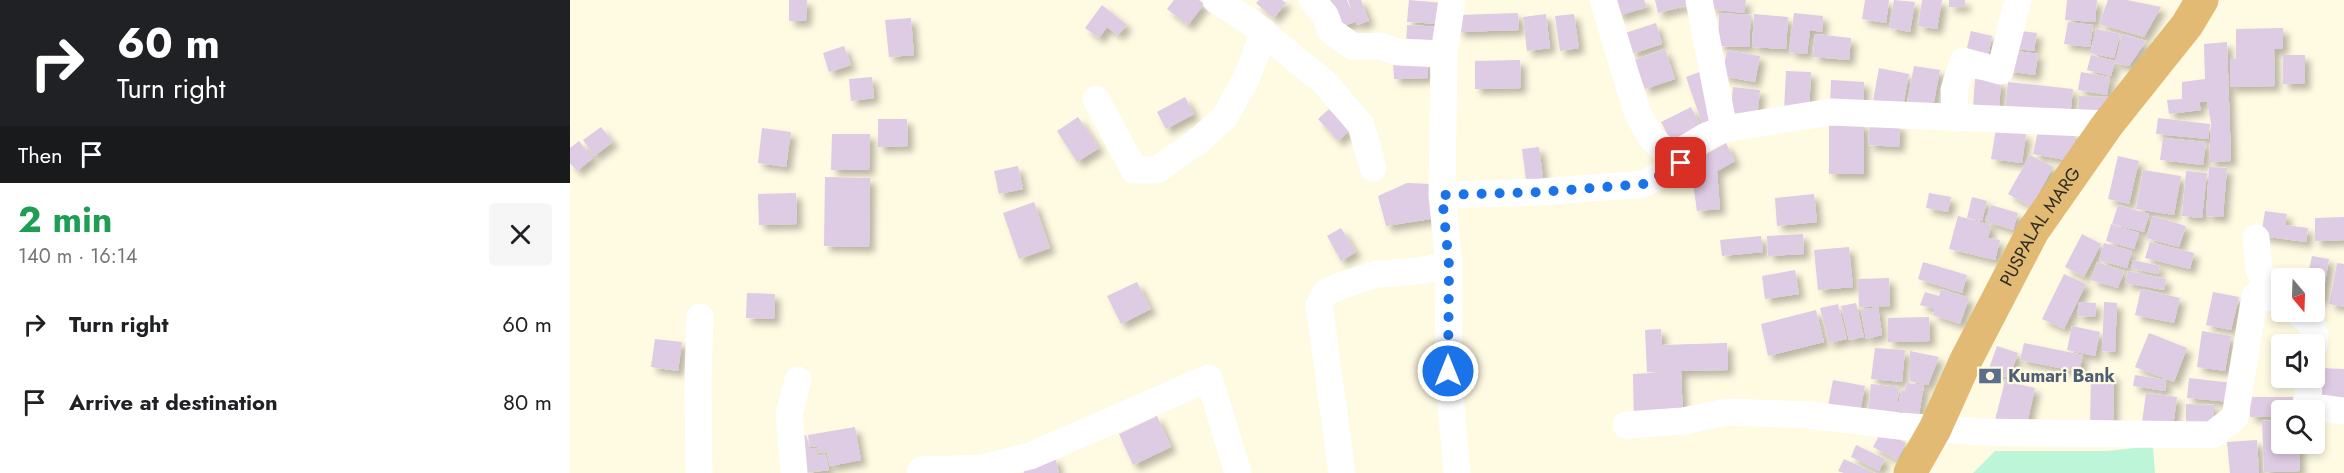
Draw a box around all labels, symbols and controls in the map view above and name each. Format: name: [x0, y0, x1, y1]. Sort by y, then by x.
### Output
text: 60 m: [117, 13, 220, 74]
icon: right: [18, 24, 96, 102]
text: Turn right: [117, 69, 225, 108]
pin: [1655, 137, 1706, 188]
icon: arrive: [75, 138, 108, 171]
text: Then: [18, 139, 63, 171]
icon: arrive: [1664, 146, 1697, 179]
street label: PUSPALAL MARG: [1994, 162, 2087, 291]
text: 2 min: [18, 193, 113, 245]
button: close: [489, 203, 552, 266]
text: 140 m · 16:14: [18, 242, 137, 271]
north arrow: [2271, 268, 2325, 322]
map controls: [2271, 268, 2325, 454]
icon: right: [18, 308, 51, 341]
text: Turn right: [69, 308, 169, 340]
text: 60 m: [502, 308, 552, 340]
button: sound: [2271, 334, 2325, 388]
position arrow: [1416, 339, 1480, 403]
bank icon: Kumari Bank: [1977, 363, 2003, 389]
place label: Kumari Bank: [2008, 363, 2116, 389]
icon: arrive: [18, 386, 51, 419]
text: Arrive at destination: [69, 386, 278, 418]
text: 80 m: [503, 386, 552, 418]
button: search: [2271, 400, 2325, 454]

